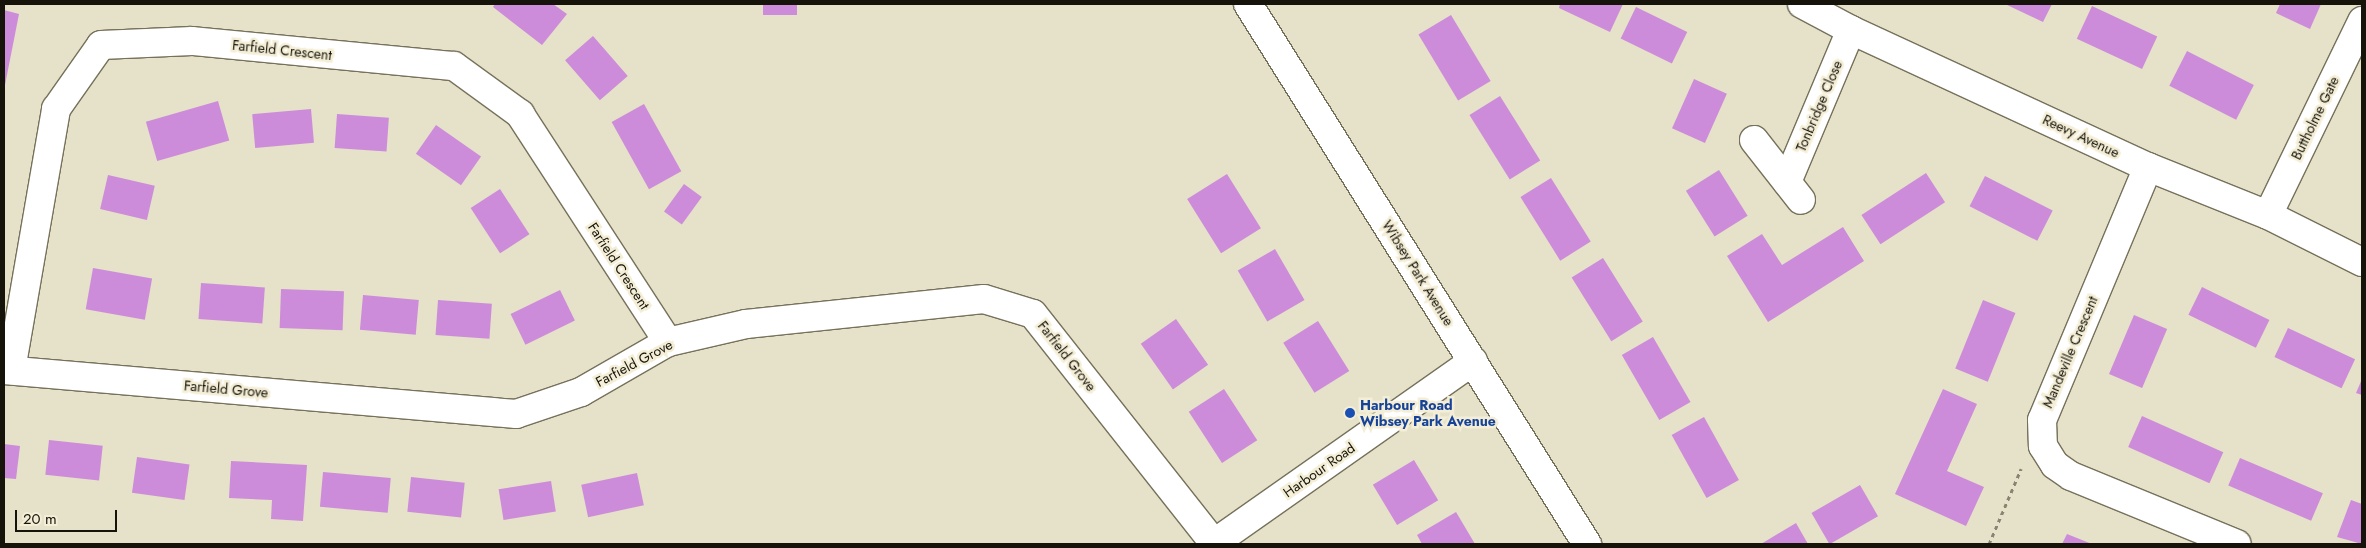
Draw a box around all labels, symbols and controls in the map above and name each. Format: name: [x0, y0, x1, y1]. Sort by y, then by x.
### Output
street label: Farfield Crescent: [231, 36, 333, 64]
street label: Tonbridge Close: [1792, 58, 1846, 154]
street label: Buttholme Gate: [2288, 74, 2342, 162]
street label: Reevy Avenue: [2040, 111, 2122, 161]
street label: Wibsey Park Avenue: [1379, 217, 1457, 329]
street label: Farfield Crescent: [585, 219, 653, 313]
street label: Mandeville Crescent: [2039, 294, 2101, 410]
street label: Farfield Grove: [1034, 318, 1100, 394]
street label: Farfield Grove: [593, 336, 675, 390]
street label: Farfield Grove: [183, 377, 269, 401]
place label: Harbour Road Wibsey Park Avenue: [1360, 397, 1496, 430]
marker: Harbour Road Wibsey Park Avenue: [1344, 407, 1356, 419]
street label: Harbour Road: [1280, 439, 1358, 501]
scale bar: [18, 500, 120, 532]
text: 20 m: [23, 508, 57, 530]

